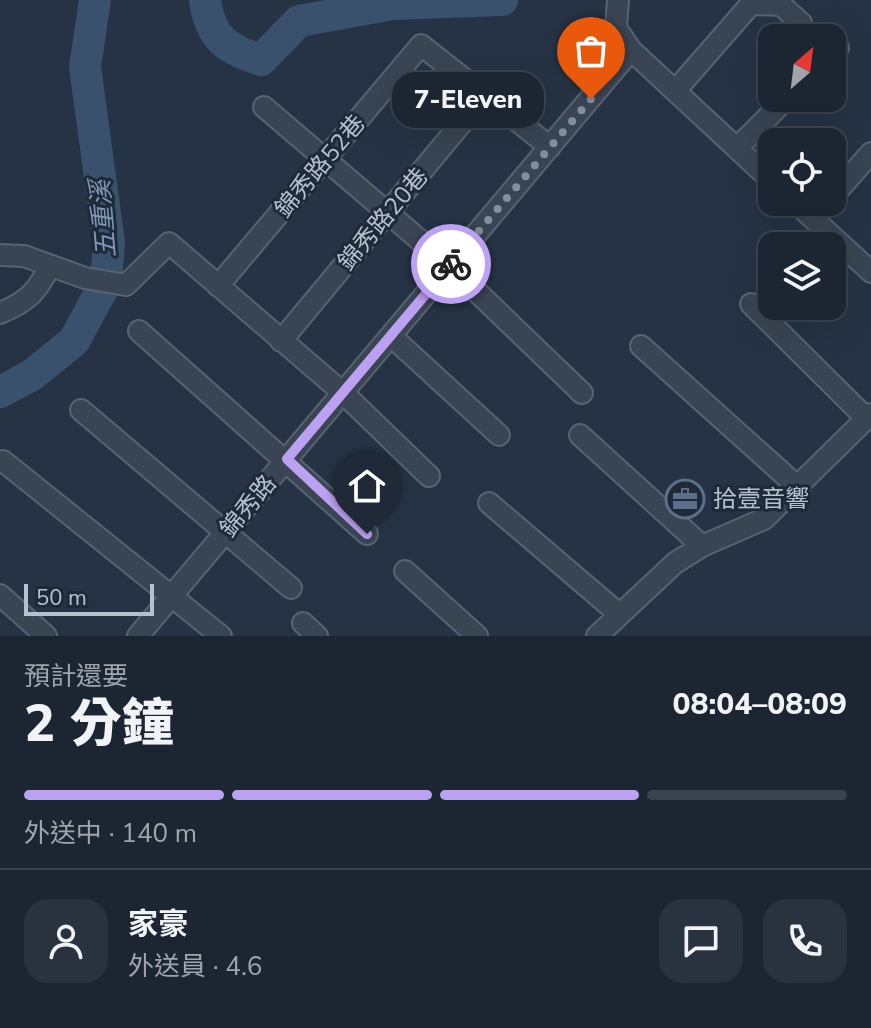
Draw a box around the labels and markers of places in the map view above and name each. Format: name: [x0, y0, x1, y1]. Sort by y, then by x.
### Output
pin: [557, 17, 625, 99]
callout: 7-Eleven: [391, 71, 543, 127]
pin: [333, 452, 401, 534]
office icon: 拾壹音響: [664, 478, 706, 520]
place label: 拾壹音響: [713, 483, 809, 515]

